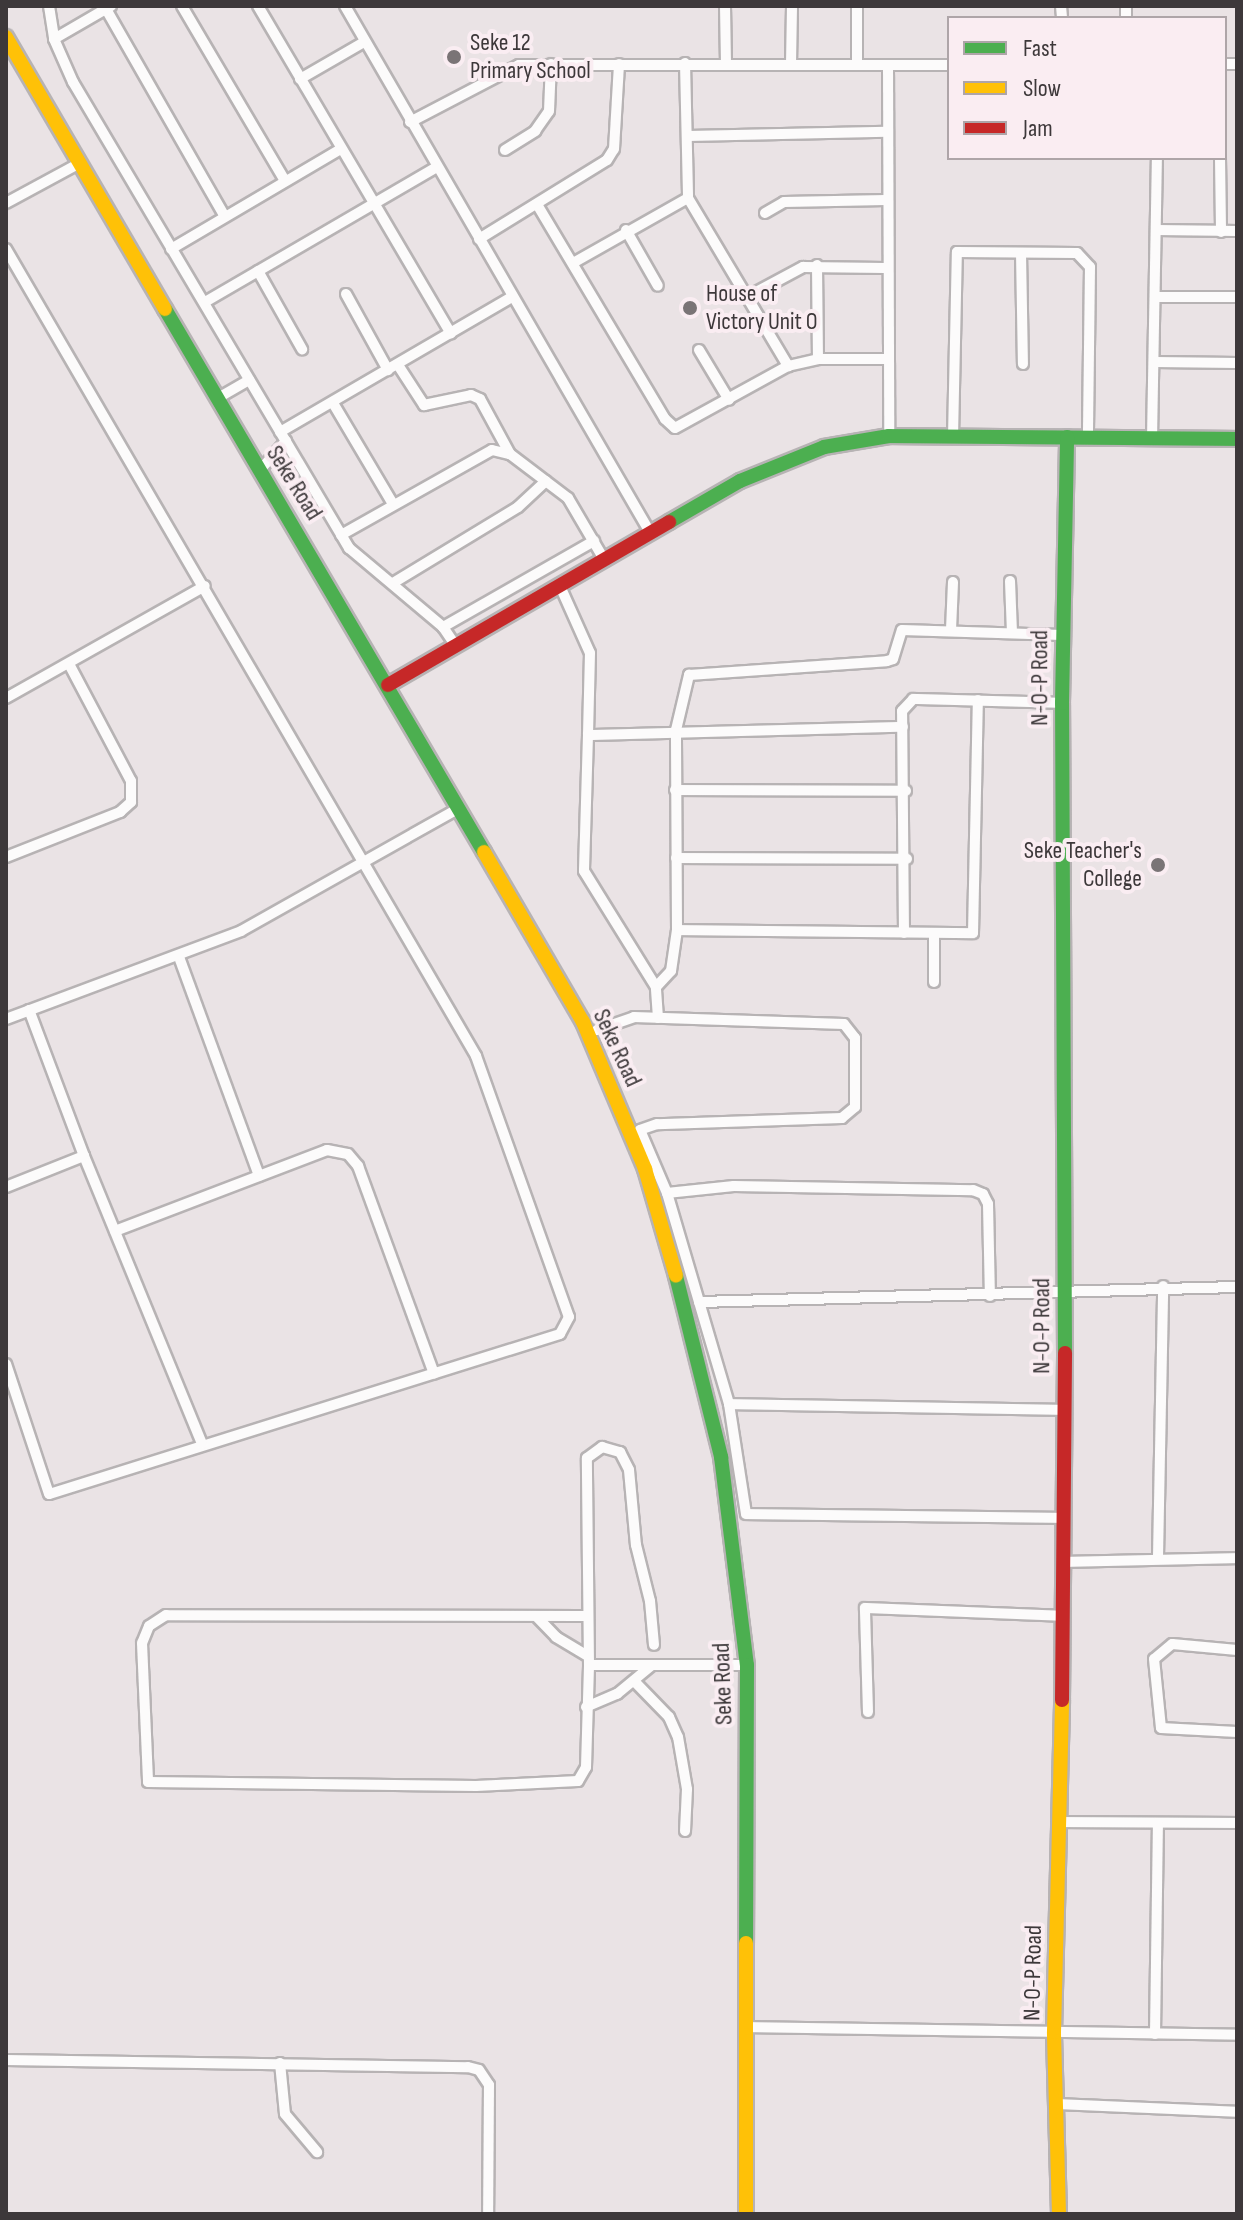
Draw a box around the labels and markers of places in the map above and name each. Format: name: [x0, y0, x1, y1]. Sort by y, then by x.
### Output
place label: Seke 12 Primary School: [470, 29, 591, 85]
marker: Seke 12 Primary School: [445, 48, 463, 66]
place label: House of Victory Unit O: [706, 280, 818, 336]
marker: House of Victory Unit O: [681, 299, 699, 317]
place label: Seke Teacher's College: [1024, 837, 1142, 893]
marker: Seke Teacher's College: [1149, 856, 1167, 874]

